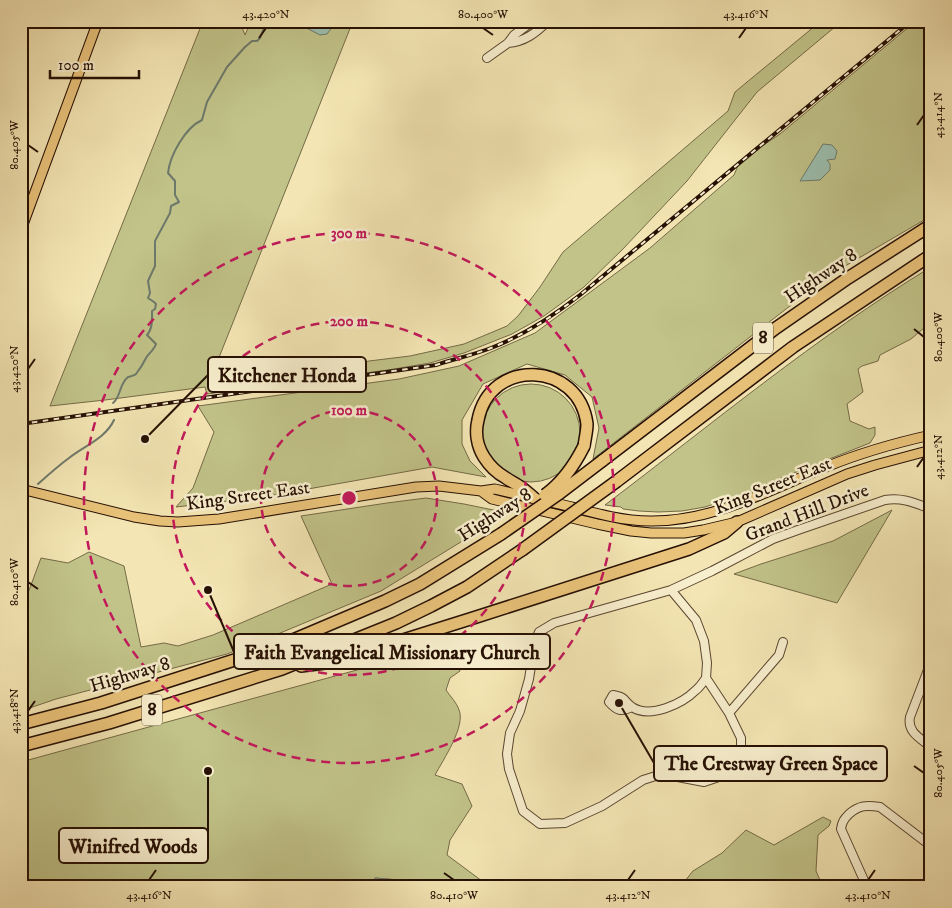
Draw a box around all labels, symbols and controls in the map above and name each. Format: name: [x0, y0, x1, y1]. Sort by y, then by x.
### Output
text: 43.420°N: [242, 7, 290, 22]
text: 80.400°W: [458, 7, 509, 22]
text: 43.416°N: [723, 7, 769, 22]
scale bar: [50, 48, 139, 80]
text: 100 m: [58, 56, 94, 75]
text: 43.414°N: [931, 92, 946, 138]
text: 80.405°W: [7, 119, 22, 170]
text: 300 m: [331, 224, 368, 243]
street label: Highway 8: [780, 243, 862, 309]
text: 80.400°W: [931, 311, 946, 362]
text: 200 m: [330, 312, 369, 331]
road number: 8: [753, 322, 773, 353]
text: 43.420°N: [7, 345, 22, 393]
callout: Kitchener Honda: [208, 357, 366, 392]
text: Kitchener Honda: [218, 364, 357, 389]
text: 100 m: [331, 401, 368, 420]
text: 43.412°N: [931, 434, 946, 480]
street label: King Street East: [711, 452, 835, 520]
street label: King Street East: [185, 476, 311, 516]
street label: Grand Hill Drive: [742, 479, 872, 547]
street label: Highway 8: [454, 483, 536, 547]
centre of rings: [340, 489, 358, 507]
text: 80.410°W: [7, 557, 22, 606]
callout: Faith Evangelical Missionary Church: [234, 634, 550, 669]
text: Faith Evangelical Missionary Church: [244, 641, 541, 666]
street label: Highway 8: [87, 652, 173, 698]
text: 43.418°N: [7, 688, 22, 734]
road number: 8: [142, 694, 162, 726]
callout: The Crestway Green Space: [654, 746, 887, 781]
text: 80.405°W: [931, 747, 946, 798]
text: The Crestway Green Space: [663, 752, 879, 777]
callout: Winifred Woods: [59, 828, 208, 863]
text: Winifred Woods: [68, 835, 198, 860]
text: 43.416°N: [126, 888, 172, 903]
text: 80.410°W: [430, 888, 479, 903]
text: 43.412°N: [605, 888, 651, 903]
text: 43.410°N: [845, 888, 891, 903]

